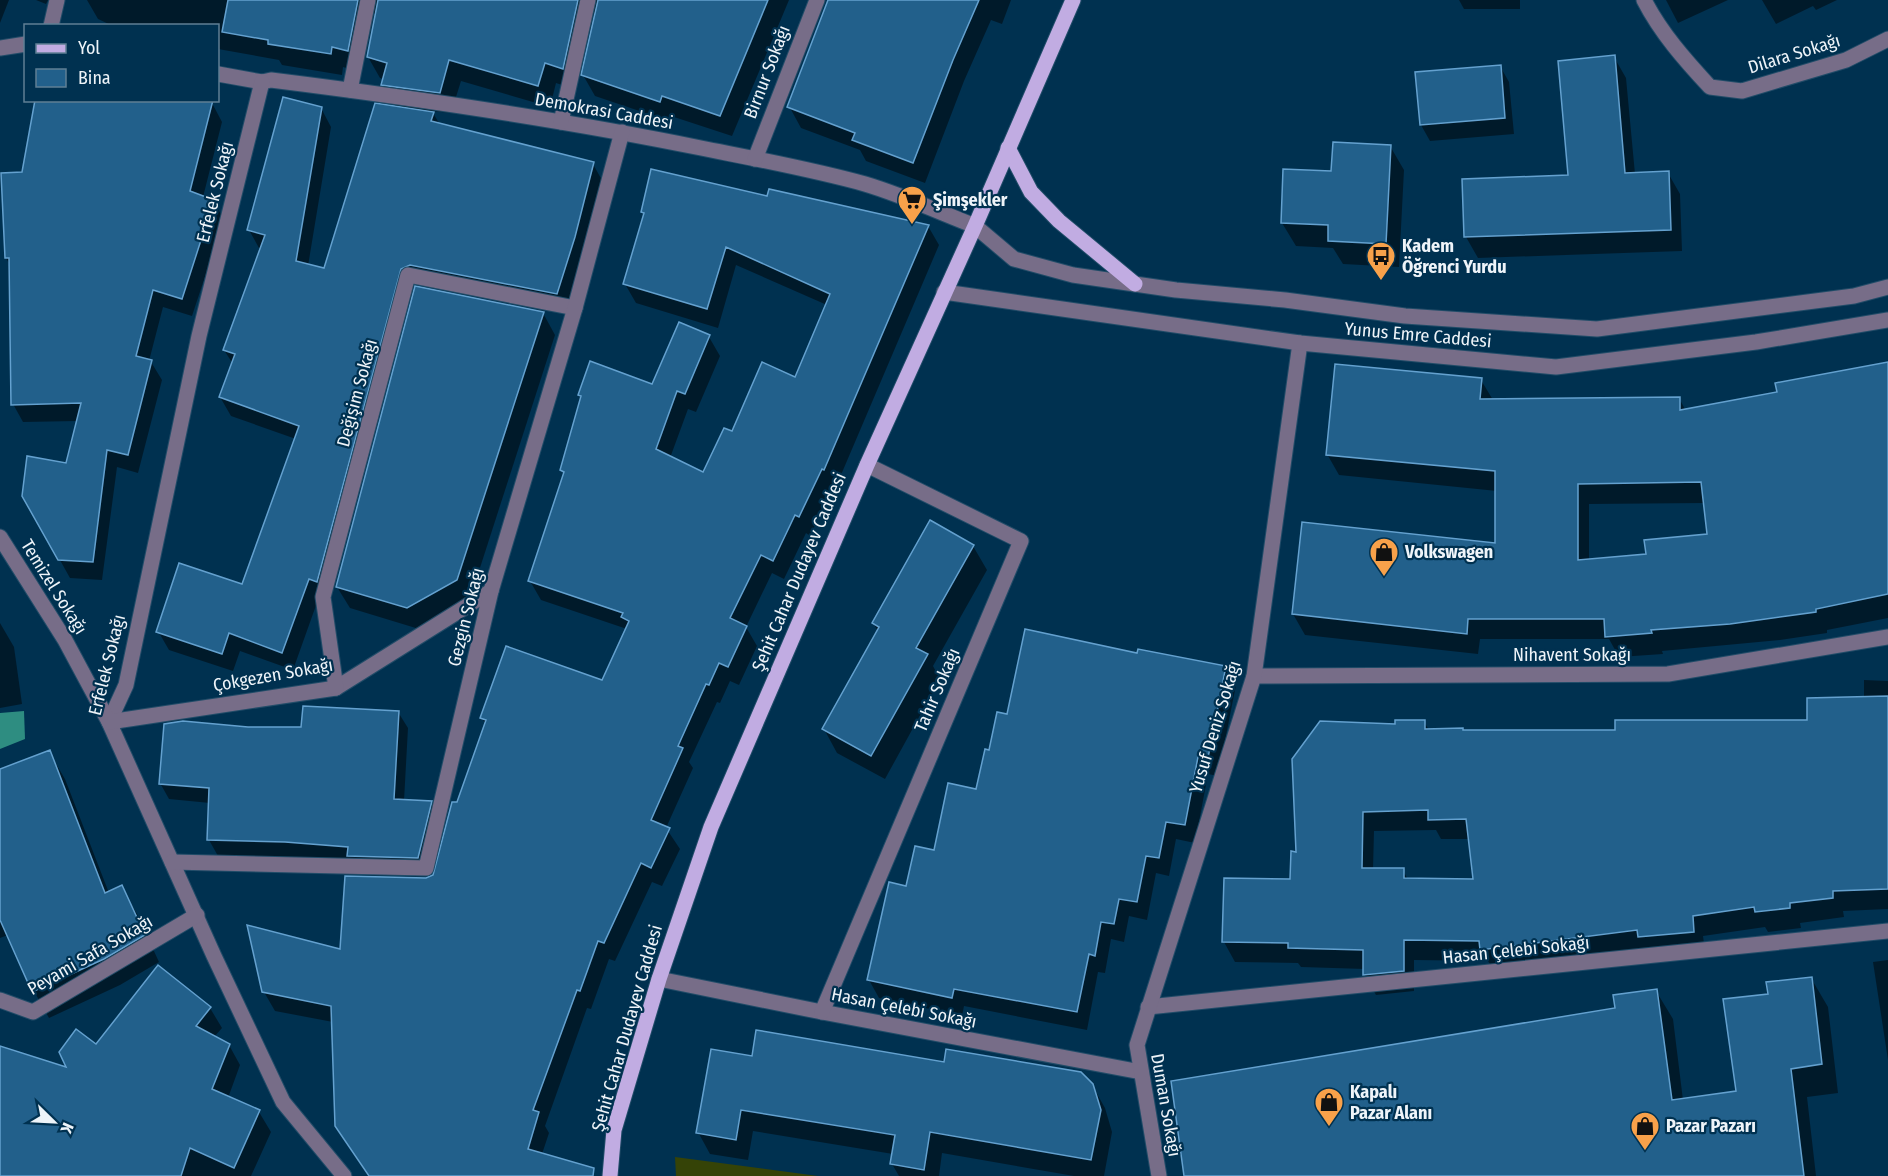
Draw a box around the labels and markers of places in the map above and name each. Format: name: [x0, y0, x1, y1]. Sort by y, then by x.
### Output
supermarket icon: Şimşekler: [896, 184, 928, 226]
place label: Şimşekler: [933, 189, 1008, 211]
place label: Kadem Öğrenci Yurdu: [1402, 235, 1507, 278]
bus stop icon: Kadem Öğrenci Yurdu: [1365, 240, 1397, 282]
shop icon: Volkswagen: [1368, 536, 1400, 578]
place label: Volkswagen: [1404, 541, 1493, 563]
place label: Kapalı Pazar Alanı: [1350, 1081, 1432, 1124]
shop icon: Kapalı Pazar Alanı: [1313, 1086, 1345, 1128]
shop icon: Pazar Pazarı: [1629, 1110, 1661, 1152]
place label: Pazar Pazarı: [1666, 1115, 1756, 1137]

